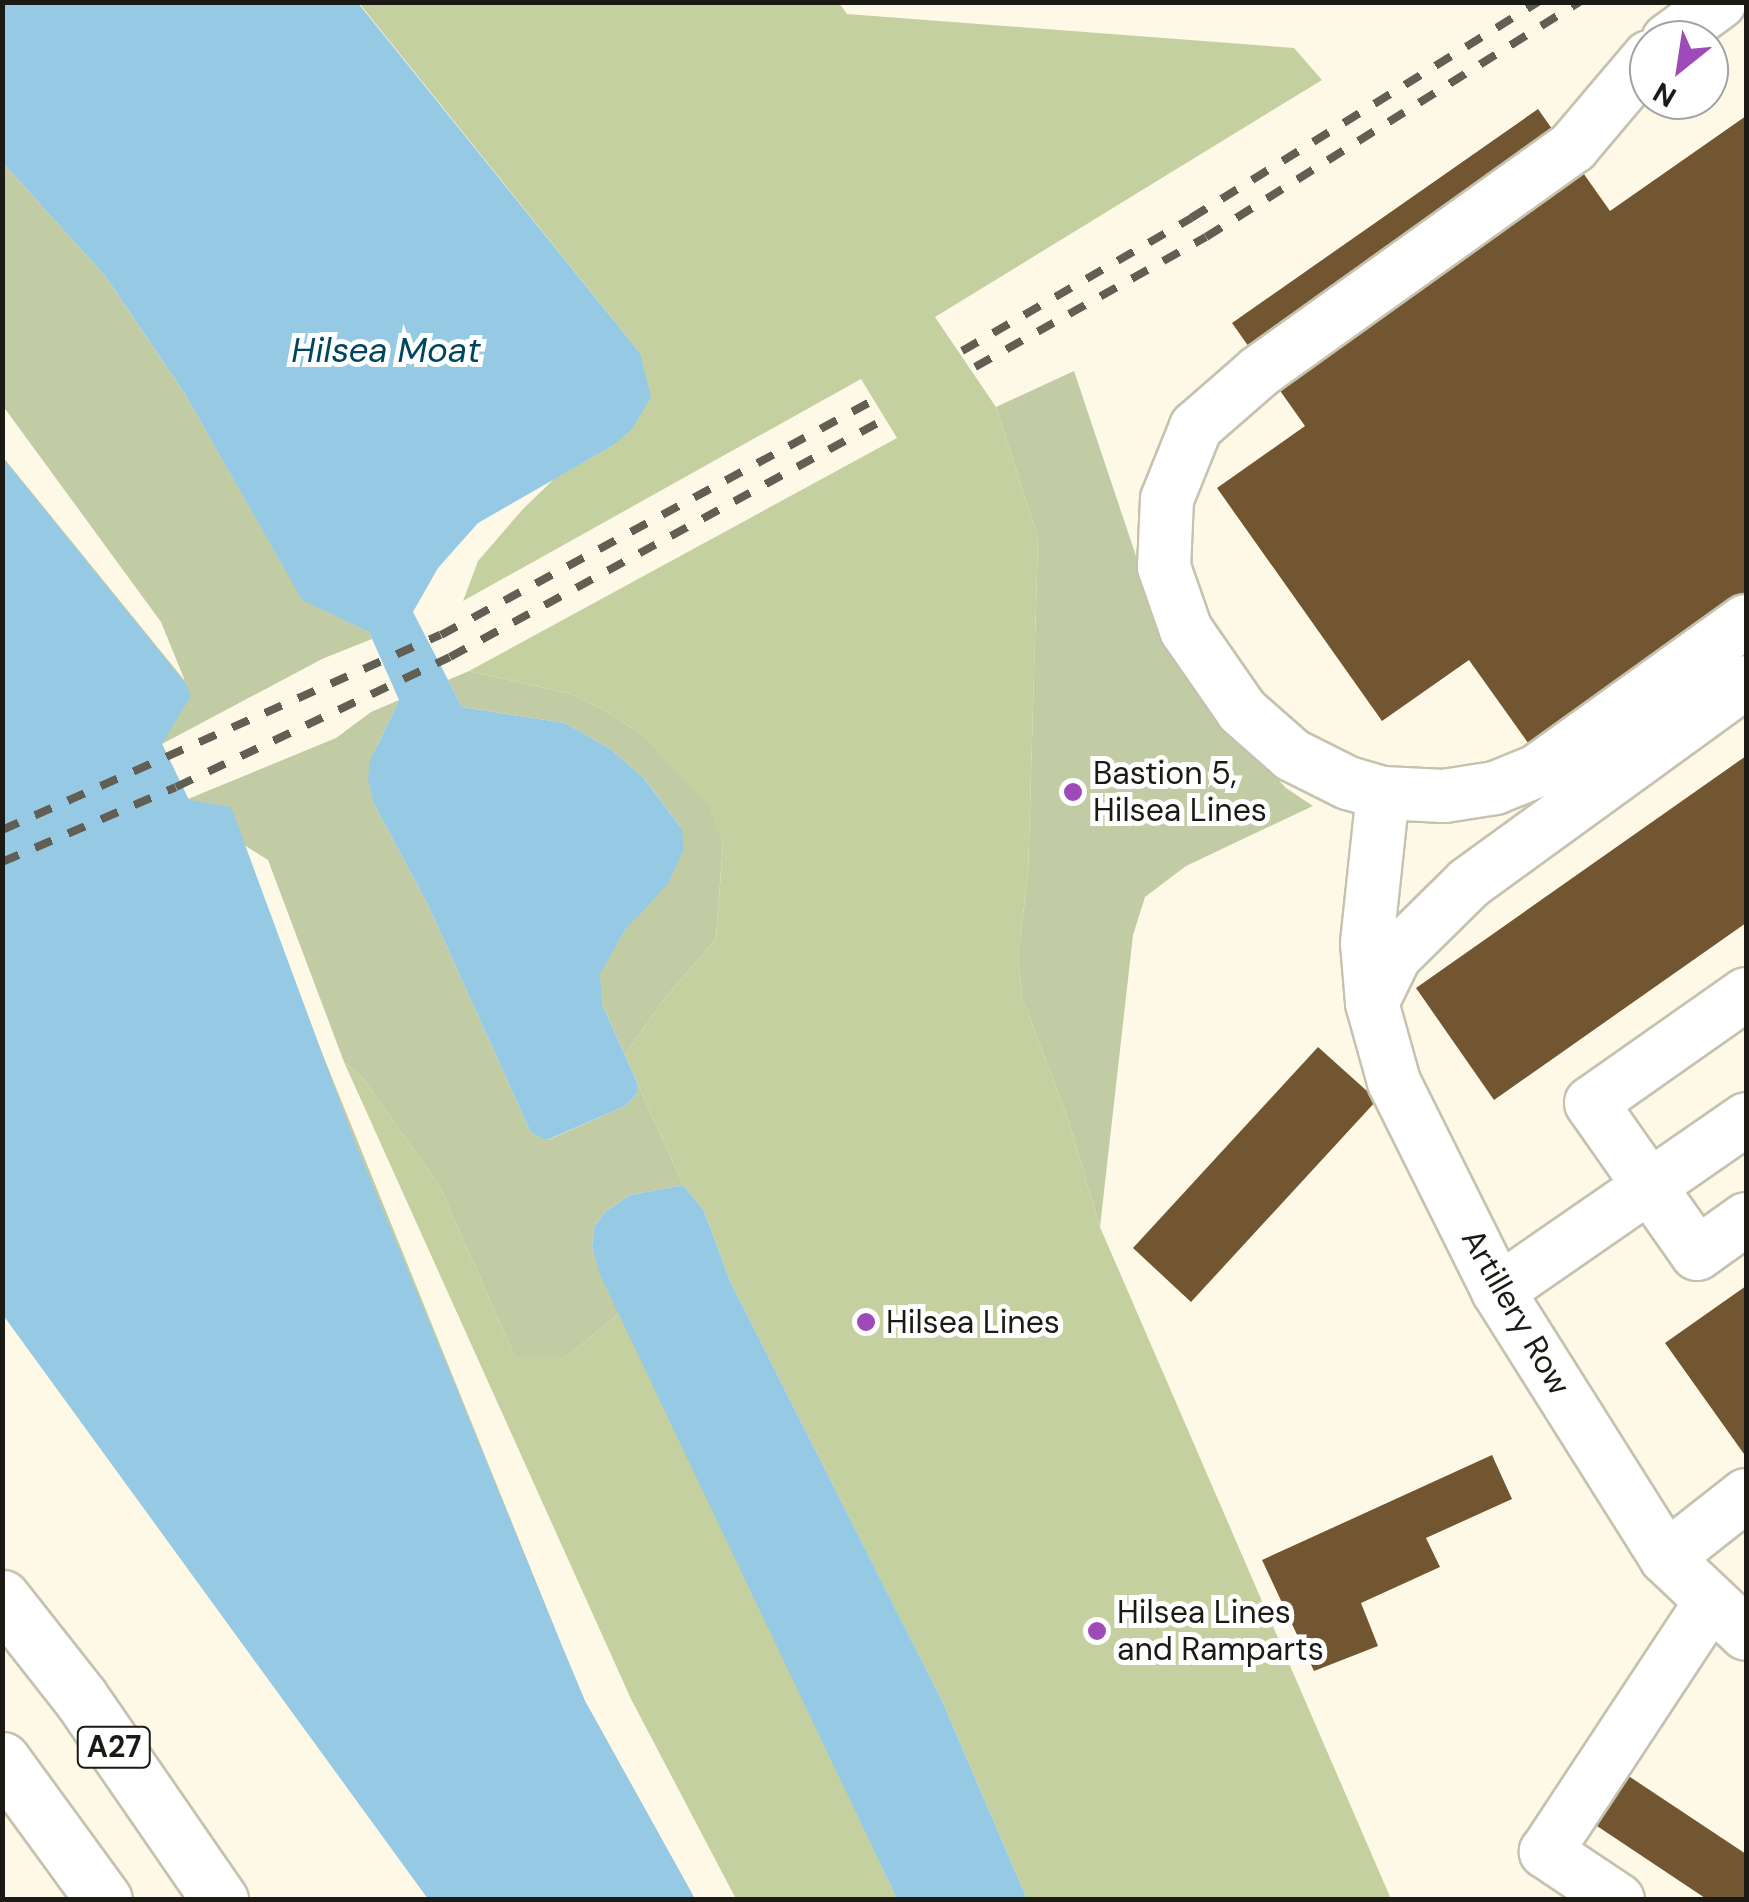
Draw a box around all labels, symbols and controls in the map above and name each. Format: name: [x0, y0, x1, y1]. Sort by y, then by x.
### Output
north arrow: [1629, 20, 1729, 120]
text: N: [1647, 74, 1683, 116]
water label: Hilsea Moat: [291, 329, 481, 371]
place label: Bastion 5, Hilsea Lines: [1093, 755, 1267, 830]
marker: Bastion 5, Hilsea Lines: [1062, 781, 1084, 803]
street label: Artillery Row: [1453, 1222, 1579, 1402]
place label: Hilsea Lines: [886, 1303, 1060, 1341]
marker: Hilsea Lines: [855, 1311, 877, 1333]
place label: Hilsea Lines and Ramparts: [1117, 1594, 1324, 1669]
marker: Hilsea Lines and Ramparts: [1086, 1620, 1108, 1642]
road number: A27: [76, 1722, 152, 1772]

